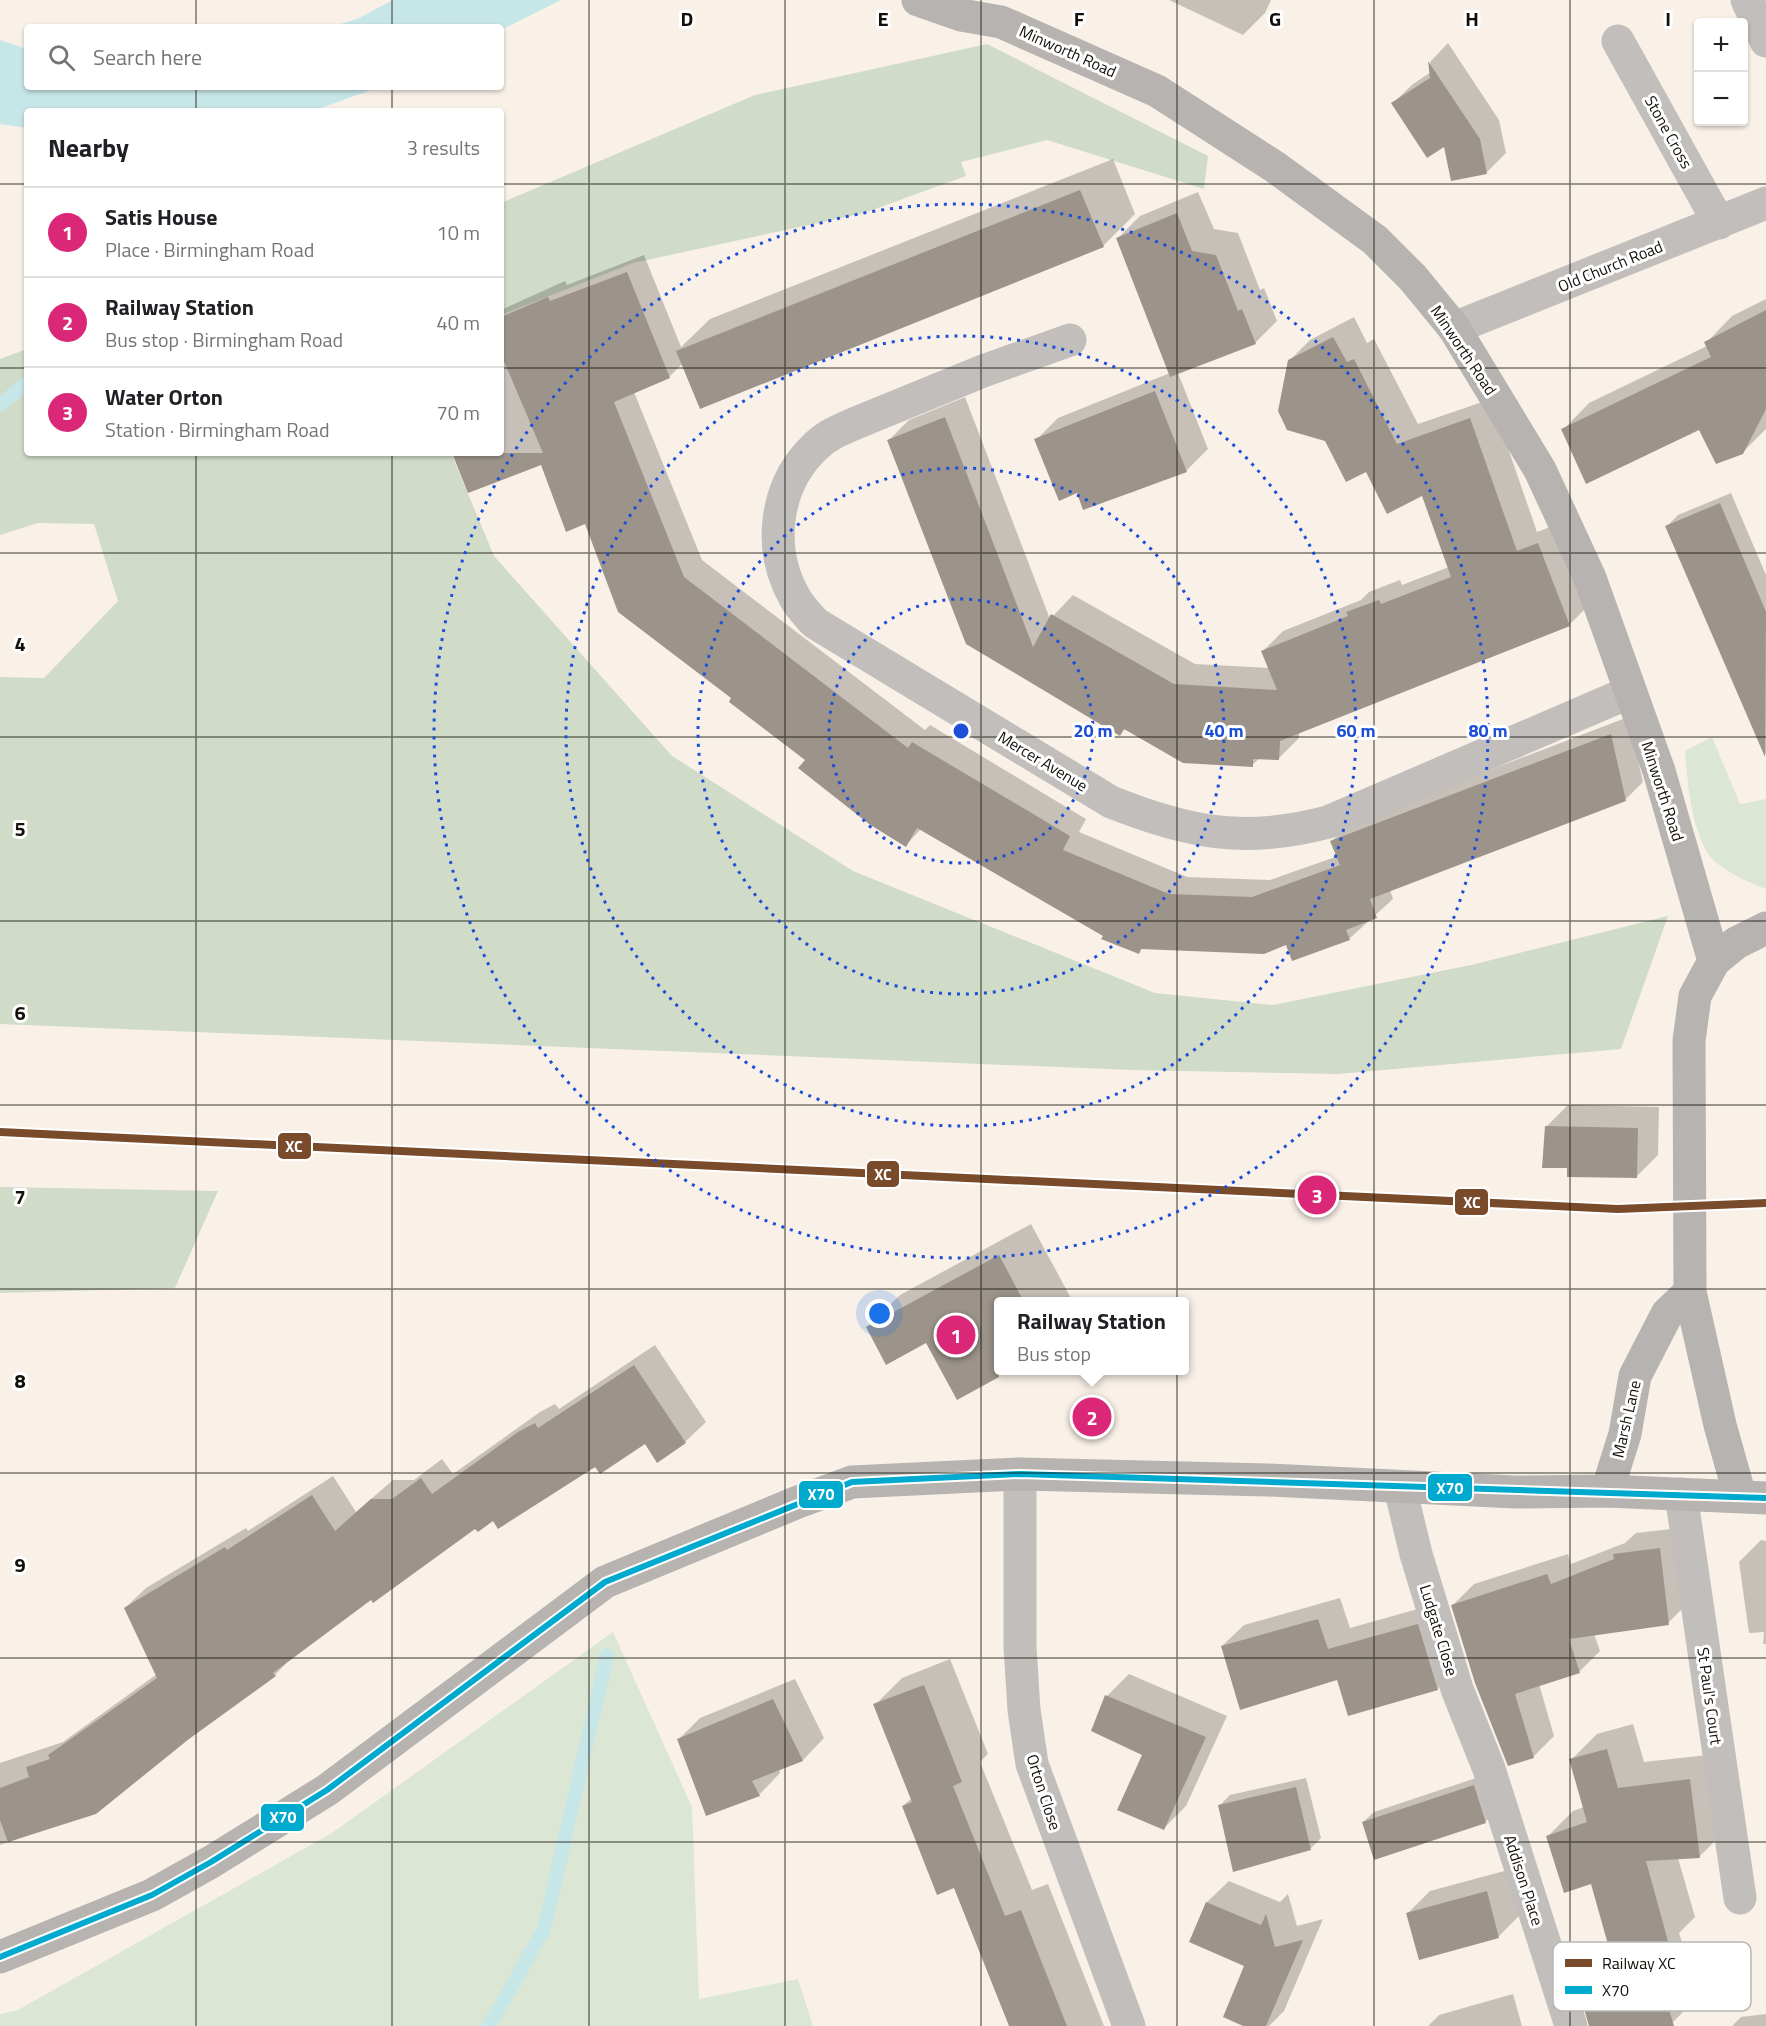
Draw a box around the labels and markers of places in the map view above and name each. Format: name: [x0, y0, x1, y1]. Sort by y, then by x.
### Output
centre of rings: [951, 721, 971, 741]
pin: 3: [1298, 1172, 1336, 1218]
pin: 1: [936, 1312, 976, 1358]
pin: 2: [1072, 1394, 1112, 1440]

